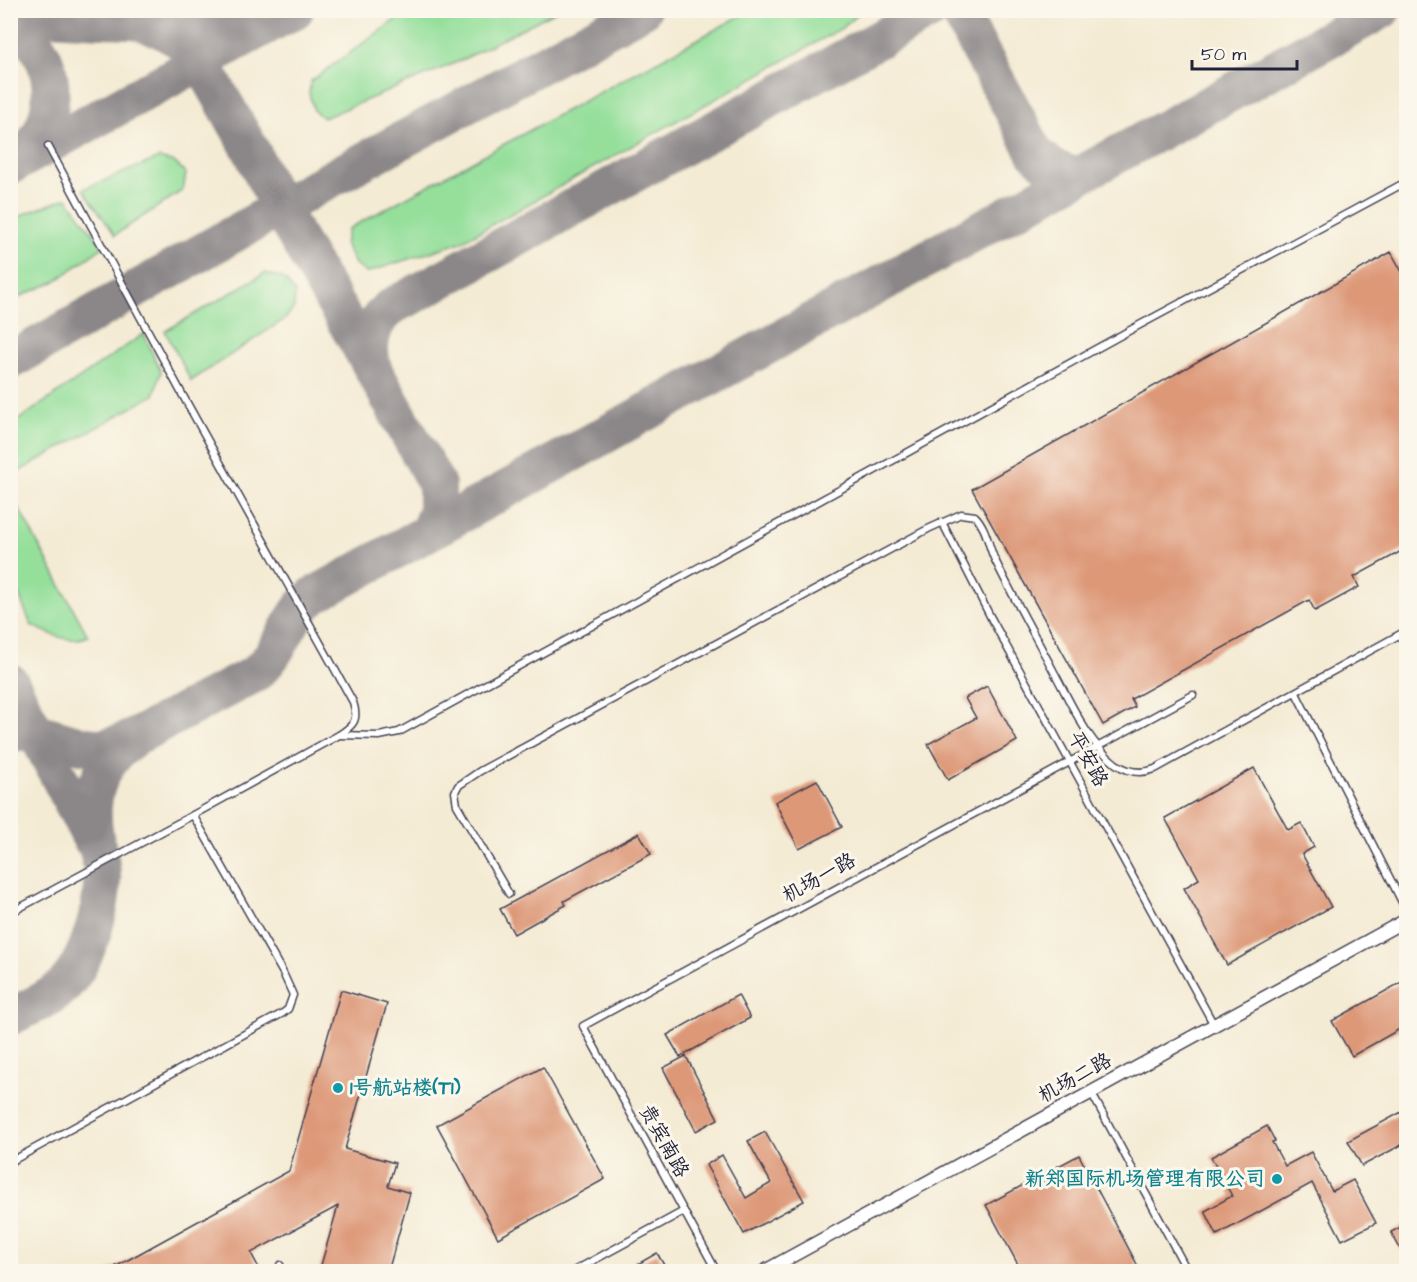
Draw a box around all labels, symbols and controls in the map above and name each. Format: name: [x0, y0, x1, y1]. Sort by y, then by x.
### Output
scale bar: [1192, 33, 1297, 71]
text: 50 m: [1201, 42, 1246, 67]
street label: 平安路: [1061, 726, 1115, 793]
street label: 机场一路: [777, 846, 862, 910]
street label: 机场二路: [1033, 1046, 1118, 1110]
place label: 1号航站楼(T1): [350, 1074, 461, 1102]
marker: 1号航站楼(T1): [331, 1081, 345, 1095]
street label: 贵宾南路: [632, 1099, 696, 1184]
place label: 新郑国际机场管理有限公司: [1025, 1165, 1265, 1193]
marker: 新郑国际机场管理有限公司: [1270, 1172, 1284, 1186]

